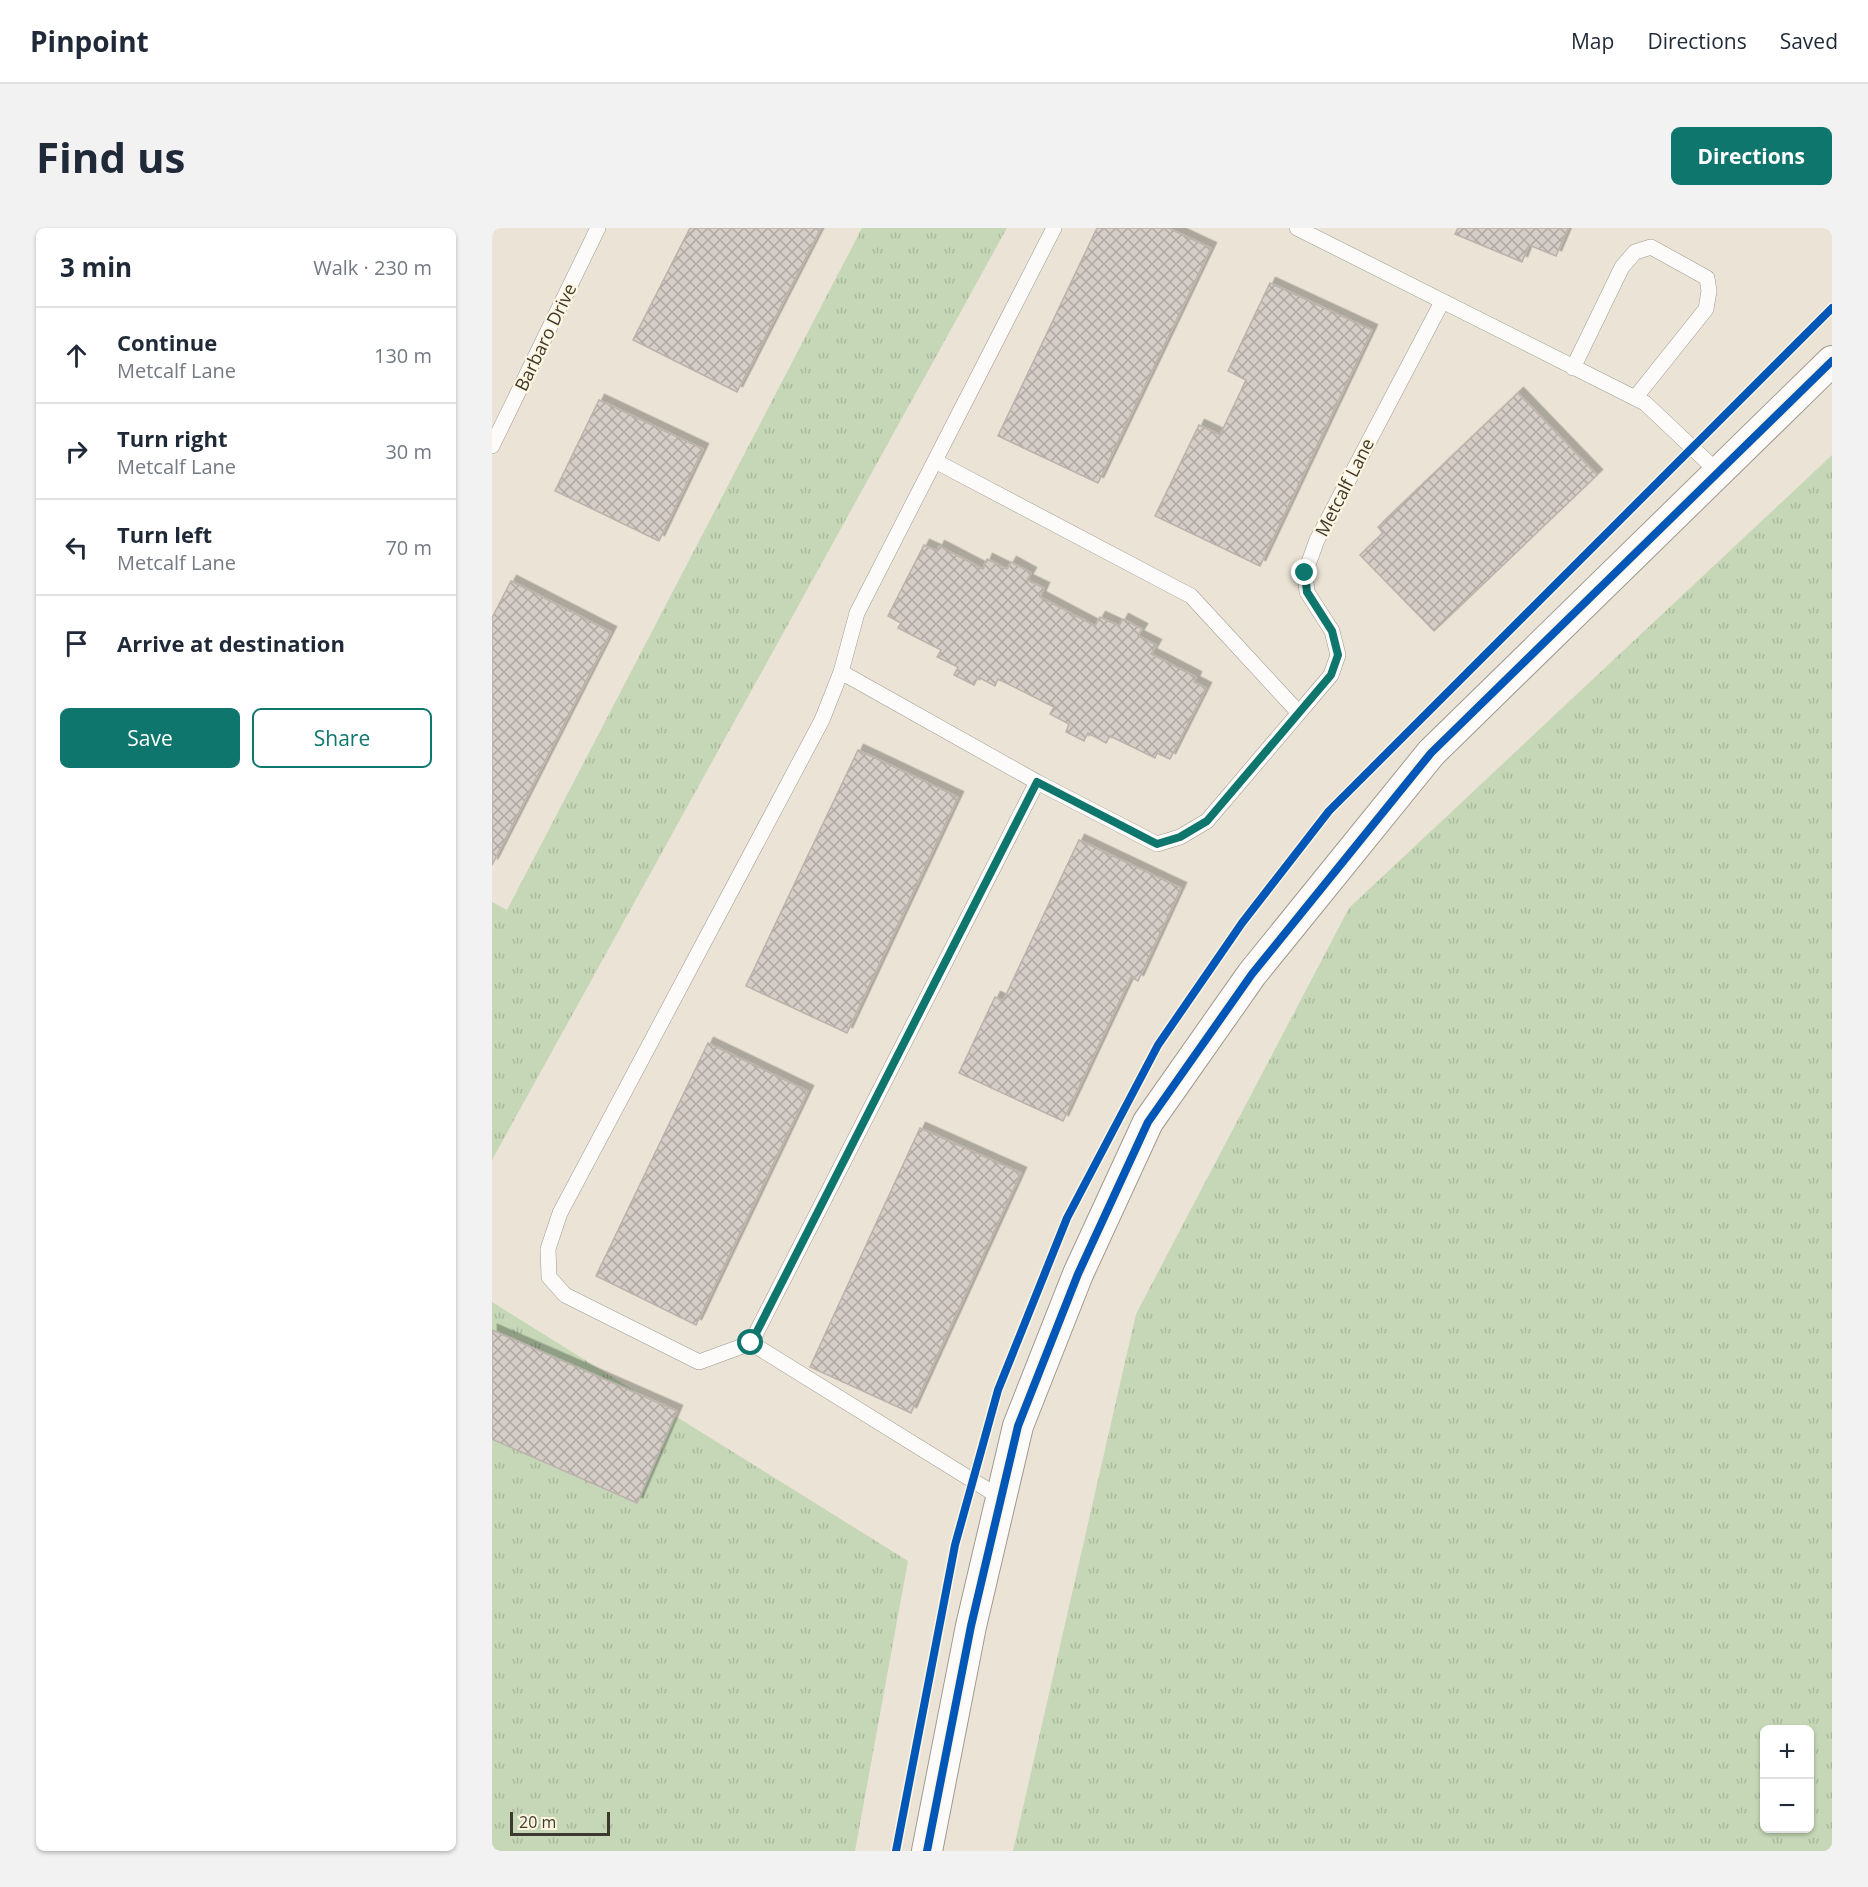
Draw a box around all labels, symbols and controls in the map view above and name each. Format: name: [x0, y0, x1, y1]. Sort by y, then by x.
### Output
text: Pinpoint: [30, 22, 149, 60]
text: Map: [1571, 27, 1614, 55]
text: Directions: [1647, 27, 1747, 55]
text: Saved: [1780, 27, 1838, 55]
button: Directions: [1671, 127, 1832, 185]
text: Find us: [36, 128, 185, 185]
text: 3 min: [60, 249, 132, 285]
text: Walk · 230 m: [313, 254, 432, 281]
street label: Barbaro Drive: [509, 279, 581, 395]
text: Continue: [117, 327, 217, 357]
icon: ahead: [60, 339, 93, 372]
text: 130 m: [374, 342, 432, 369]
text: Metcalf Lane: [117, 357, 236, 384]
text: Turn right: [117, 423, 228, 453]
street label: Metcalf Lane: [1309, 434, 1379, 540]
icon: right: [60, 435, 93, 468]
text: 30 m: [385, 438, 432, 465]
text: Metcalf Lane: [117, 453, 236, 480]
text: Turn left: [117, 519, 212, 549]
icon: left: [60, 531, 93, 564]
text: 70 m: [385, 534, 432, 561]
text: Metcalf Lane: [117, 549, 236, 576]
route end: [1291, 559, 1317, 585]
icon: arrive: [60, 627, 93, 660]
text: Arrive at destination: [117, 628, 345, 658]
button: Save: [60, 708, 240, 768]
button: Share: [252, 708, 432, 768]
route start: [737, 1329, 763, 1355]
map controls: [1760, 1725, 1814, 1833]
button: +: [1760, 1725, 1814, 1779]
button: −: [1760, 1779, 1814, 1833]
scale bar: [510, 1809, 610, 1836]
text: 20 m: [519, 1811, 556, 1833]

